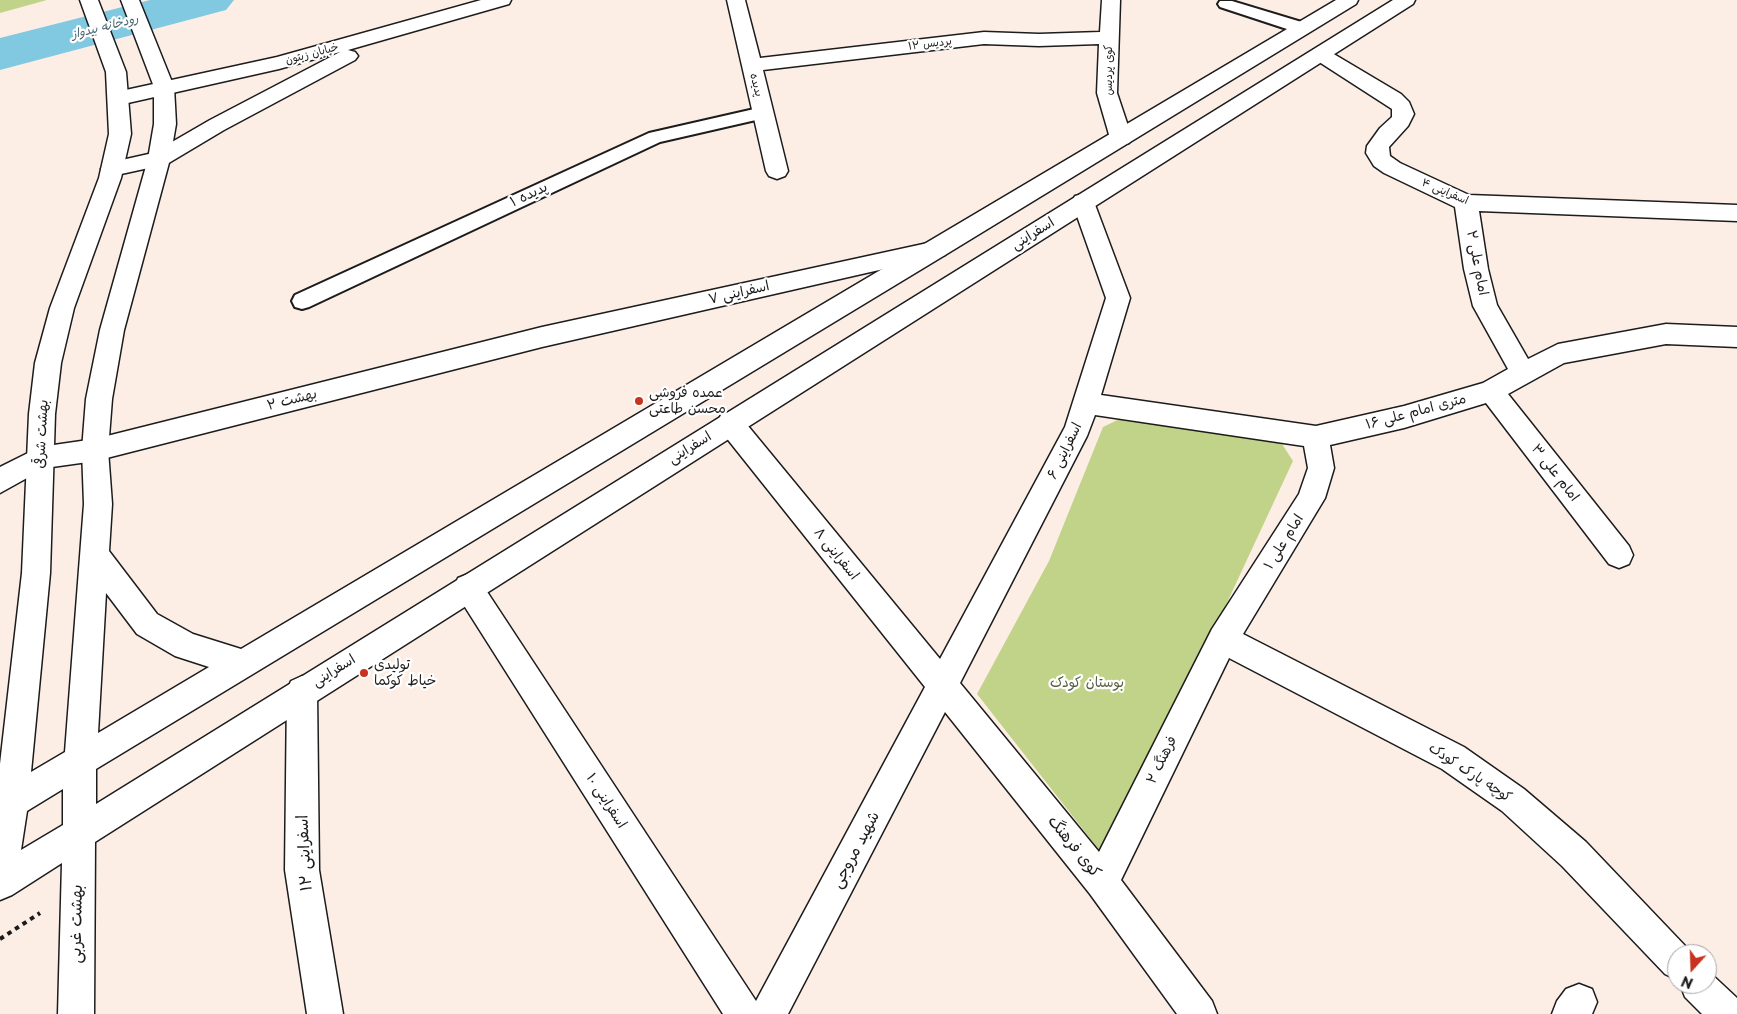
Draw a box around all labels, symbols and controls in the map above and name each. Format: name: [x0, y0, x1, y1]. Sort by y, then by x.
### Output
water label: رودخانه بیدواز: [70, 12, 140, 42]
street label: پردیس ۱۲: [907, 35, 953, 53]
street label: خیابان زیتون: [284, 41, 340, 67]
street label: کوی پردیس: [1102, 45, 1116, 95]
street label: پدیده: [747, 72, 765, 98]
street label: اسفراینی ۴: [1420, 176, 1470, 208]
street label: پدیده ۱: [508, 179, 550, 211]
street label: اسفراینی: [1008, 214, 1058, 254]
street label: امام علی ۲: [1462, 229, 1492, 297]
street label: اسفراینی ۷: [707, 278, 771, 308]
place label: عمده فروشی محسن طاعتی: [649, 385, 726, 418]
street label: بهشت ۲: [265, 386, 319, 414]
street label: ۱۶ متری امام علی: [1364, 391, 1468, 433]
marker: عمده فروشی محسن طاعتی: [633, 395, 645, 407]
street label: بهشت شرقی: [32, 399, 52, 469]
street label: اسفراینی ۶: [1044, 420, 1086, 482]
street label: اسفراینی: [665, 428, 715, 468]
street label: امام علی ۳: [1527, 441, 1583, 505]
street label: امام علی ۱: [1261, 511, 1307, 573]
street label: اسفراینی ۸: [810, 525, 862, 583]
street label: اسفراینی: [309, 651, 359, 691]
place label: تولیدی خیاط کوکما: [374, 657, 436, 690]
marker: تولیدی خیاط کوکما: [358, 667, 370, 679]
park label: بوستان کودک: [1050, 675, 1124, 691]
street label: فرهنگ ۲: [1143, 733, 1181, 787]
street label: کوچه پارک کودک: [1425, 740, 1515, 806]
street label: اسفراینی ۱۰: [582, 770, 630, 832]
street label: شهید مروجی: [828, 808, 884, 892]
street label: کوی فرهنگ: [1043, 812, 1105, 882]
street label: اسفراینی ۱۲: [293, 814, 317, 892]
street label: بهشت غربی: [67, 884, 87, 964]
north arrow: [1667, 944, 1717, 994]
text: N: [1678, 971, 1696, 994]

